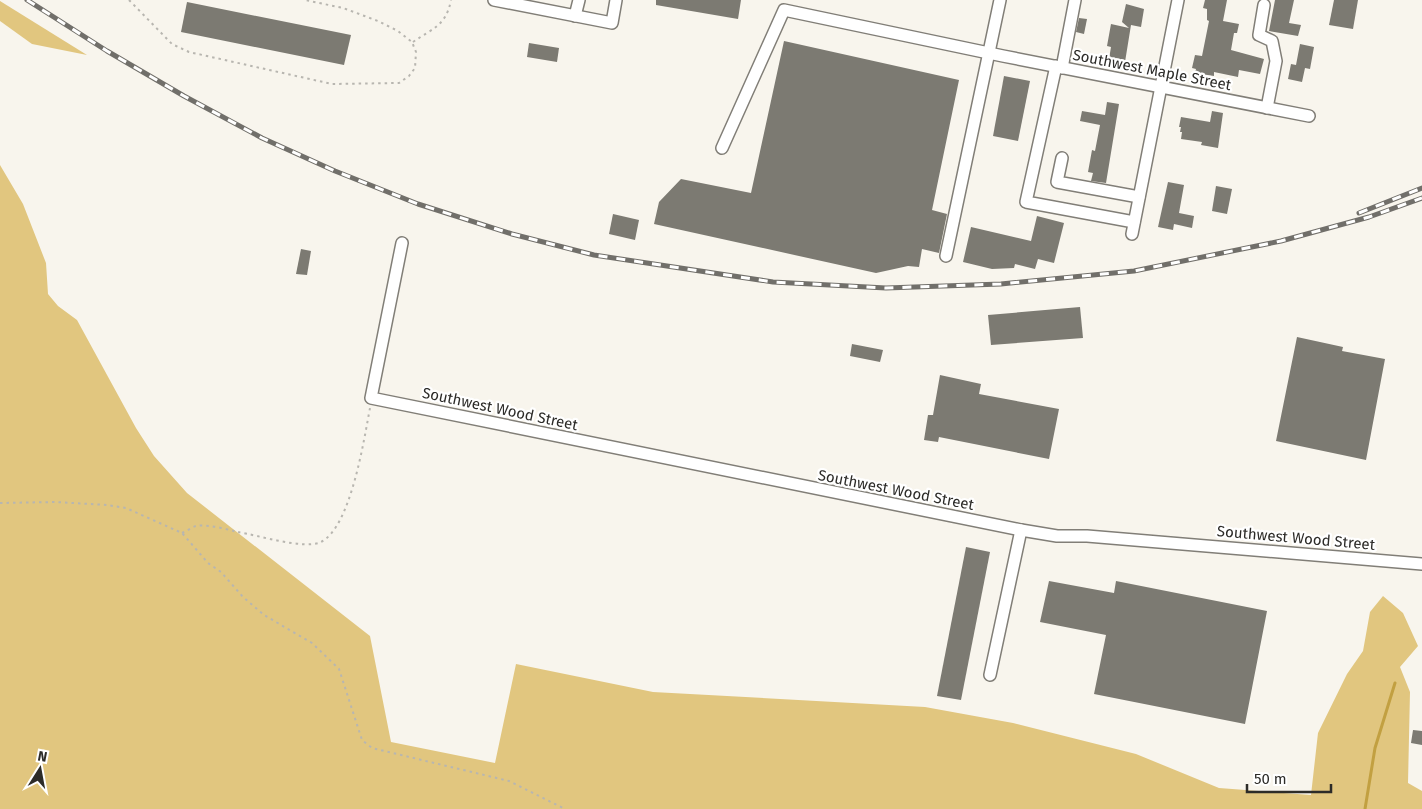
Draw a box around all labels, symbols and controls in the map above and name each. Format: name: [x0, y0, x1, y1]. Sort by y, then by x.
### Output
street label: Southwest Maple Street: [1071, 46, 1233, 94]
street label: Southwest Wood Street: [421, 384, 580, 434]
street label: Southwest Wood Street: [816, 466, 976, 514]
street label: Southwest Wood Street: [1216, 522, 1376, 554]
north arrow: [15, 744, 65, 794]
text: N: [36, 747, 49, 766]
scale bar: [1247, 762, 1331, 794]
text: 50 m: [1254, 770, 1287, 788]

